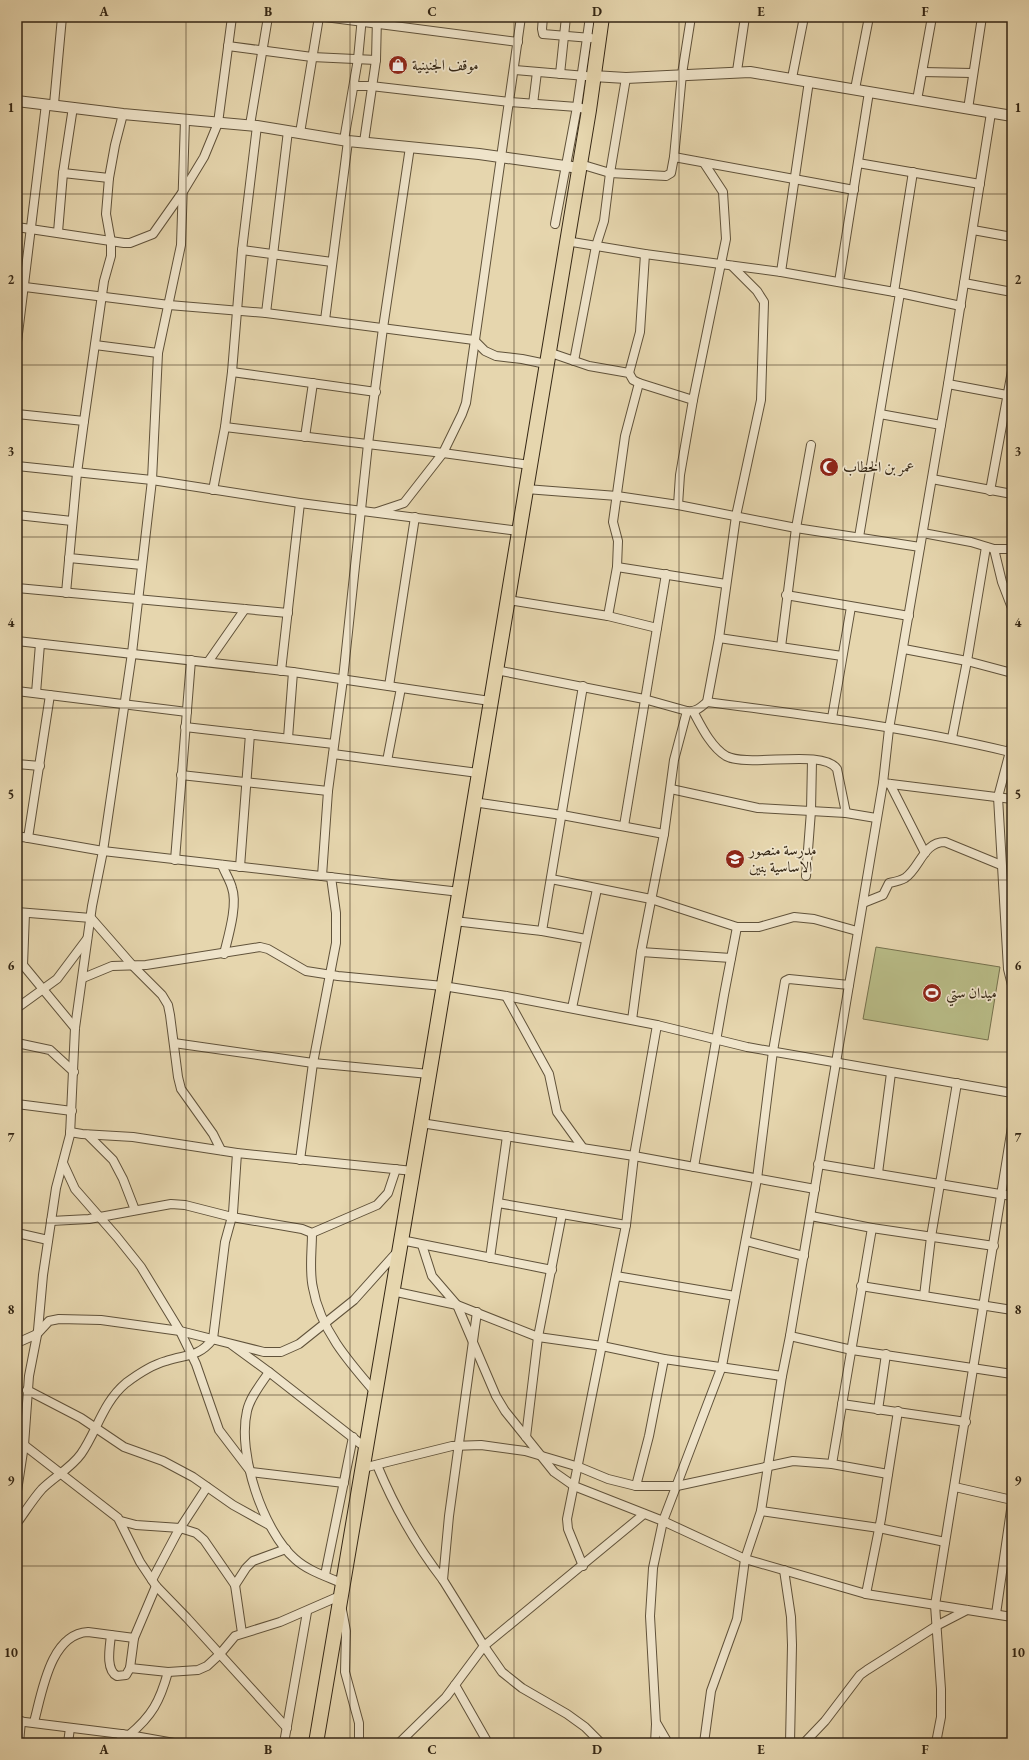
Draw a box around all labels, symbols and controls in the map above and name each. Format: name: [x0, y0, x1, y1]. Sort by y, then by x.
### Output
text: A: [98, 3, 109, 20]
text: B: [264, 3, 272, 20]
text: C: [427, 3, 437, 20]
text: D: [592, 3, 602, 20]
text: E: [757, 3, 765, 20]
text: F: [921, 3, 929, 20]
shop icon: موقف الجنينية: [387, 54, 409, 76]
place label: موقف الجنينية: [412, 55, 479, 74]
text: 1: [8, 99, 15, 116]
text: 1: [1015, 99, 1022, 116]
text: 2: [8, 271, 15, 288]
text: 2: [1015, 271, 1022, 288]
text: 3: [8, 443, 15, 460]
text: 3: [1015, 443, 1022, 460]
mosque icon: عمر بن الخطاب: [818, 456, 840, 478]
place label: عمر بن الخطاب: [843, 457, 914, 477]
text: 4: [8, 614, 15, 631]
text: 4: [1015, 614, 1022, 631]
text: 5: [8, 786, 14, 803]
text: 5: [1015, 786, 1021, 803]
place label: مدرسة منصور الاساسية بنين: [747, 840, 817, 876]
school or university icon: مدرسة منصور الاساسية بنين: [724, 848, 746, 870]
text: 6: [8, 957, 15, 974]
text: 6: [1015, 957, 1022, 974]
sports icon: ميدان ستي: [921, 982, 943, 1004]
place label: ميدان ستي: [946, 983, 997, 1007]
text: 7: [8, 1129, 15, 1146]
text: 7: [1015, 1129, 1022, 1146]
text: 8: [8, 1301, 15, 1318]
text: 8: [1015, 1301, 1022, 1318]
text: 9: [8, 1472, 15, 1489]
text: 9: [1015, 1472, 1022, 1489]
text: 10: [4, 1644, 18, 1661]
text: 10: [1011, 1644, 1025, 1661]
text: A: [98, 1741, 109, 1758]
text: B: [264, 1741, 272, 1758]
text: C: [427, 1741, 437, 1758]
text: D: [592, 1741, 602, 1758]
text: E: [757, 1741, 765, 1758]
text: F: [921, 1741, 929, 1758]

